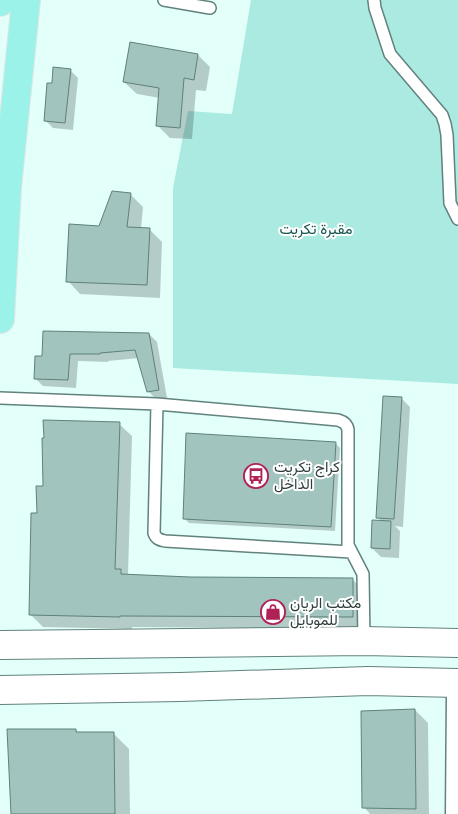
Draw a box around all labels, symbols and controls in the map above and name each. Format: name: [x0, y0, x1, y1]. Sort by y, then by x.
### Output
park label: مقبرة تكريت: [279, 219, 353, 238]
place label: كراج تكريت الداخل: [274, 457, 340, 493]
bus stop icon: كراج تكريت الداخل: [243, 463, 269, 489]
place label: مكتب الريان للموبايل: [290, 593, 361, 629]
shop icon: مكتب الريان للموبايل: [260, 599, 286, 625]

